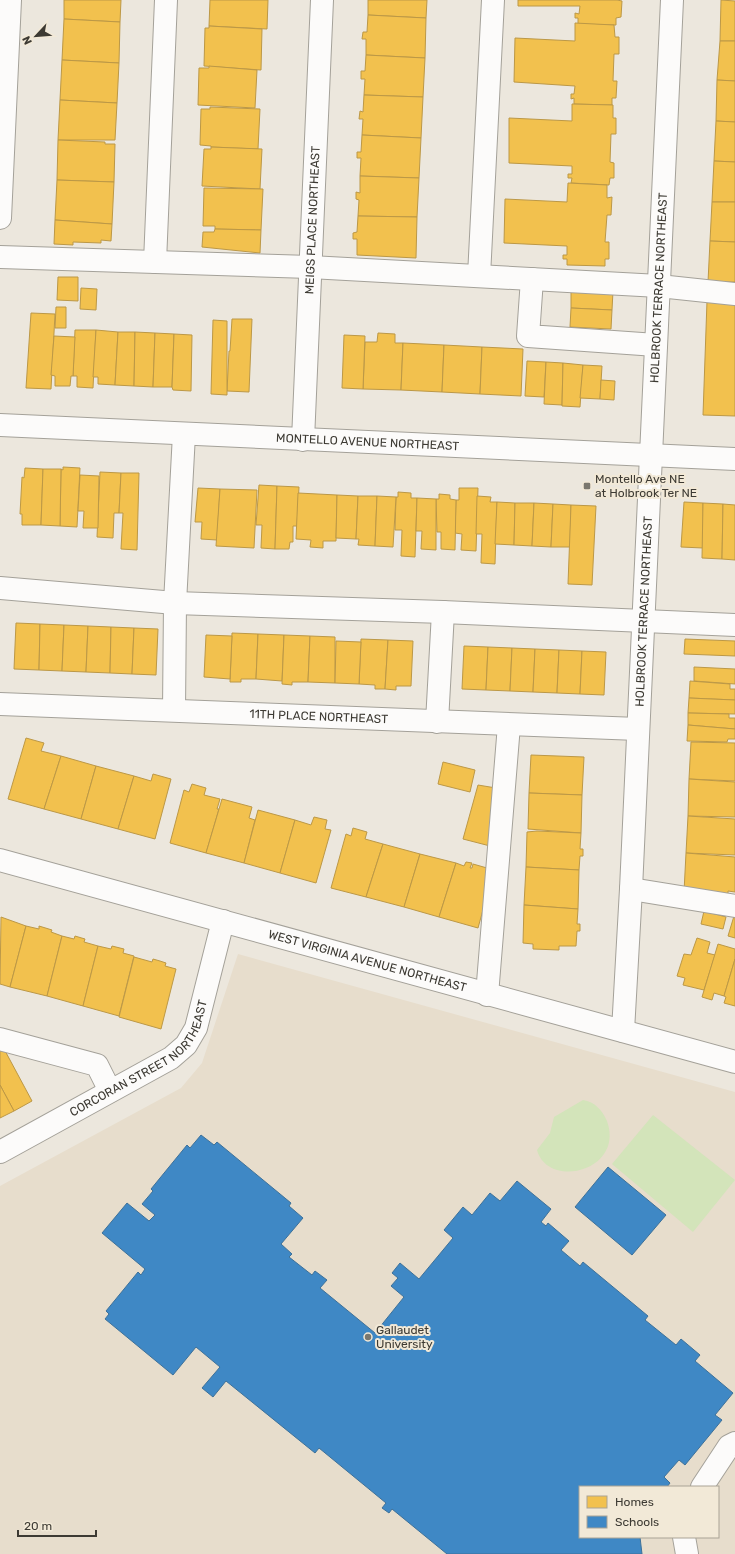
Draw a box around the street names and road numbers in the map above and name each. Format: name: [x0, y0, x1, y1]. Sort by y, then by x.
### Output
street label: MEIGS PLACE NORTHEAST: [302, 146, 323, 295]
street label: HOLBROOK TERRACE NORTHEAST: [647, 192, 670, 383]
street label: MONTELLO AVENUE NORTHEAST: [276, 431, 460, 453]
street label: HOLBROOK TERRACE NORTHEAST: [632, 516, 655, 707]
street label: 11TH PLACE NORTHEAST: [249, 707, 388, 726]
street label: WEST VIRGINIA AVENUE NORTHEAST: [267, 927, 468, 995]
street label: CORCORAN STREET NORTHEAST: [67, 998, 210, 1119]

